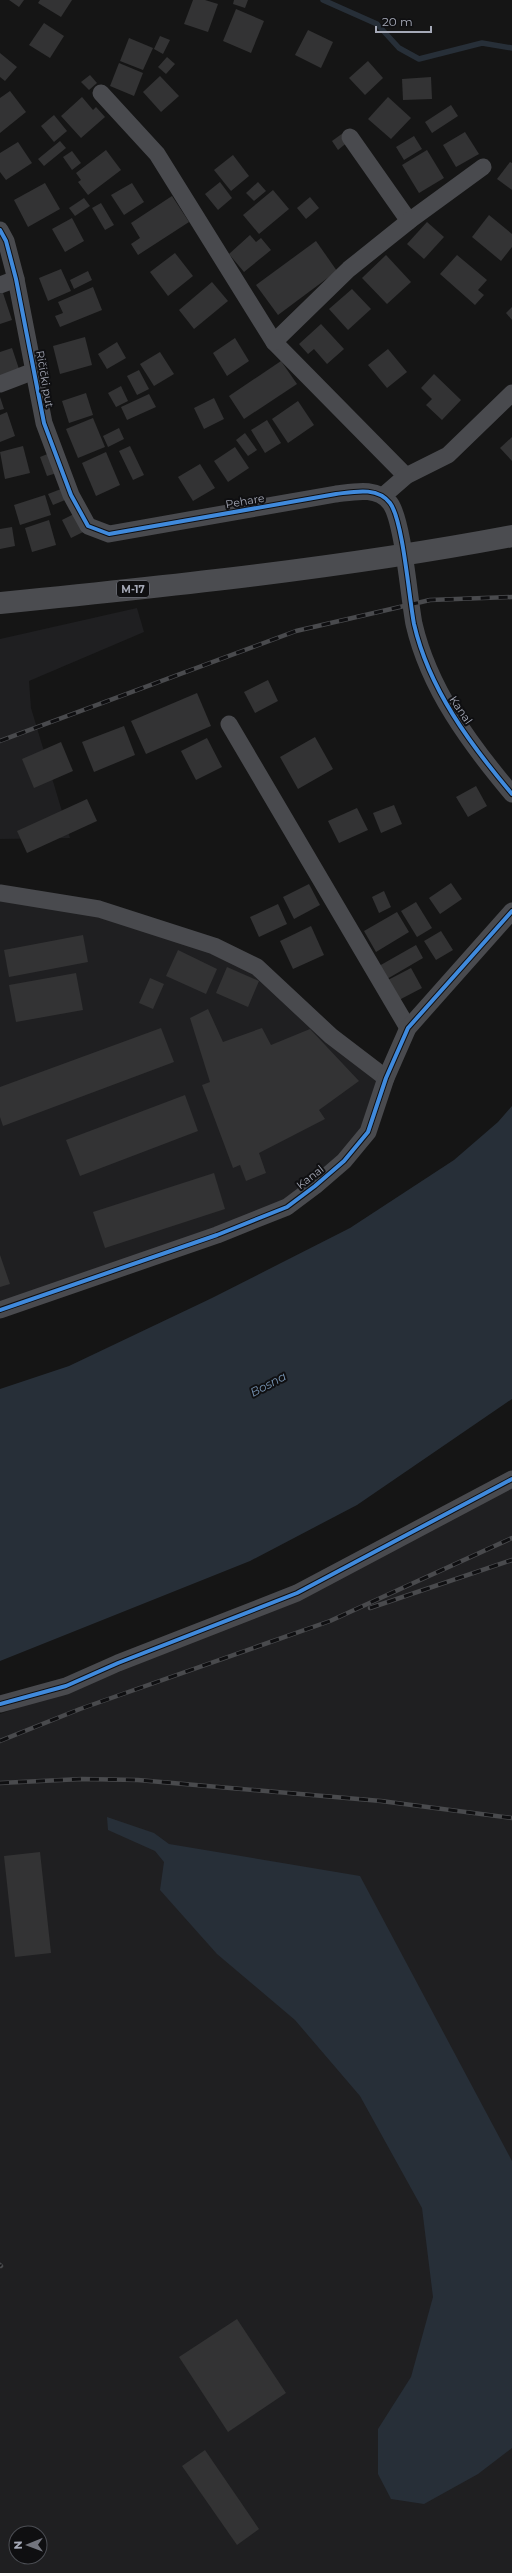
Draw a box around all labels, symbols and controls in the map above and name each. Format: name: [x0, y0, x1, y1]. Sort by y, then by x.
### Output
scale bar: [376, 8, 431, 34]
text: 20 m: [382, 14, 413, 29]
street label: Ričički put: [33, 349, 57, 409]
street label: Pehare: [224, 491, 266, 511]
road number: M-17: [117, 581, 149, 597]
street label: Kanal: [447, 693, 475, 727]
street label: Kanal: [293, 1162, 327, 1192]
water label: Bosna: [247, 1368, 289, 1400]
north arrow: [8, 2525, 48, 2565]
text: N: [11, 2541, 25, 2550]

